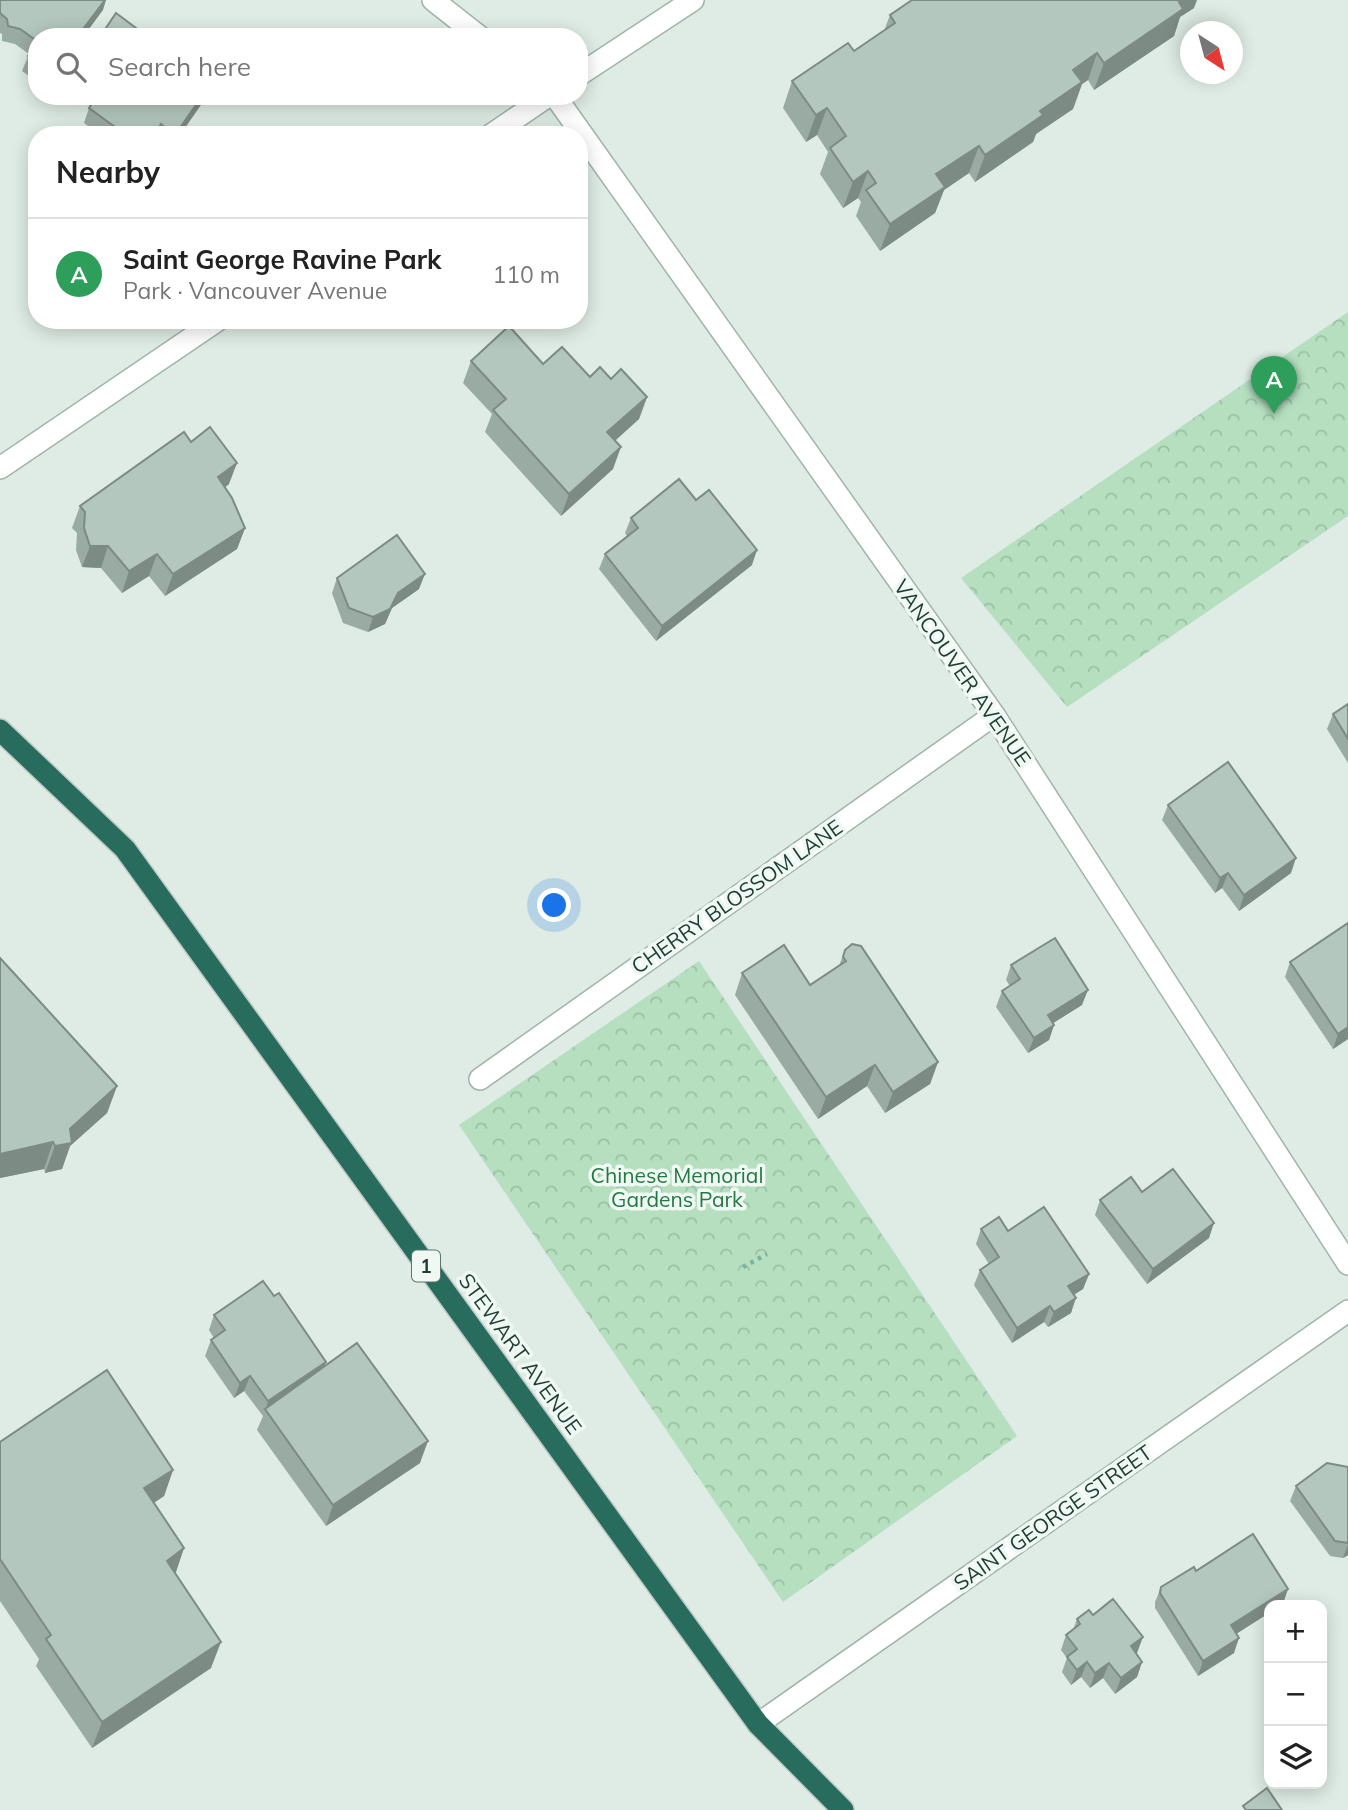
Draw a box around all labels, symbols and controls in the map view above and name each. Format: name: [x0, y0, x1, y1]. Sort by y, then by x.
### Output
north arrow: [1180, 21, 1243, 84]
search box: [28, 28, 588, 105]
icon: search: [52, 48, 90, 86]
text: Search here: [108, 50, 251, 83]
text: Nearby: [56, 153, 160, 191]
text: Saint George Ravine Park: [123, 243, 441, 276]
text: A: [70, 260, 88, 289]
text: 110 m: [492, 260, 560, 289]
text: Park · Vancouver Avenue: [123, 276, 387, 305]
pin: A: [1251, 356, 1297, 414]
street label: VANCOUVER AVENUE: [889, 574, 1037, 771]
street label: CHERRY BLOSSOM LANE: [626, 813, 847, 979]
your location: [537, 888, 571, 922]
park label: Chinese Memorial Gardens Park: [591, 1162, 763, 1212]
road number: 1: [412, 1250, 440, 1282]
street label: STEWART AVENUE: [454, 1268, 588, 1439]
street label: SAINT GEORGE STREET: [948, 1439, 1157, 1596]
map controls: [1264, 1600, 1327, 1789]
button: +: [1264, 1600, 1327, 1663]
button: −: [1264, 1663, 1327, 1726]
button: layers: [1264, 1726, 1327, 1789]

